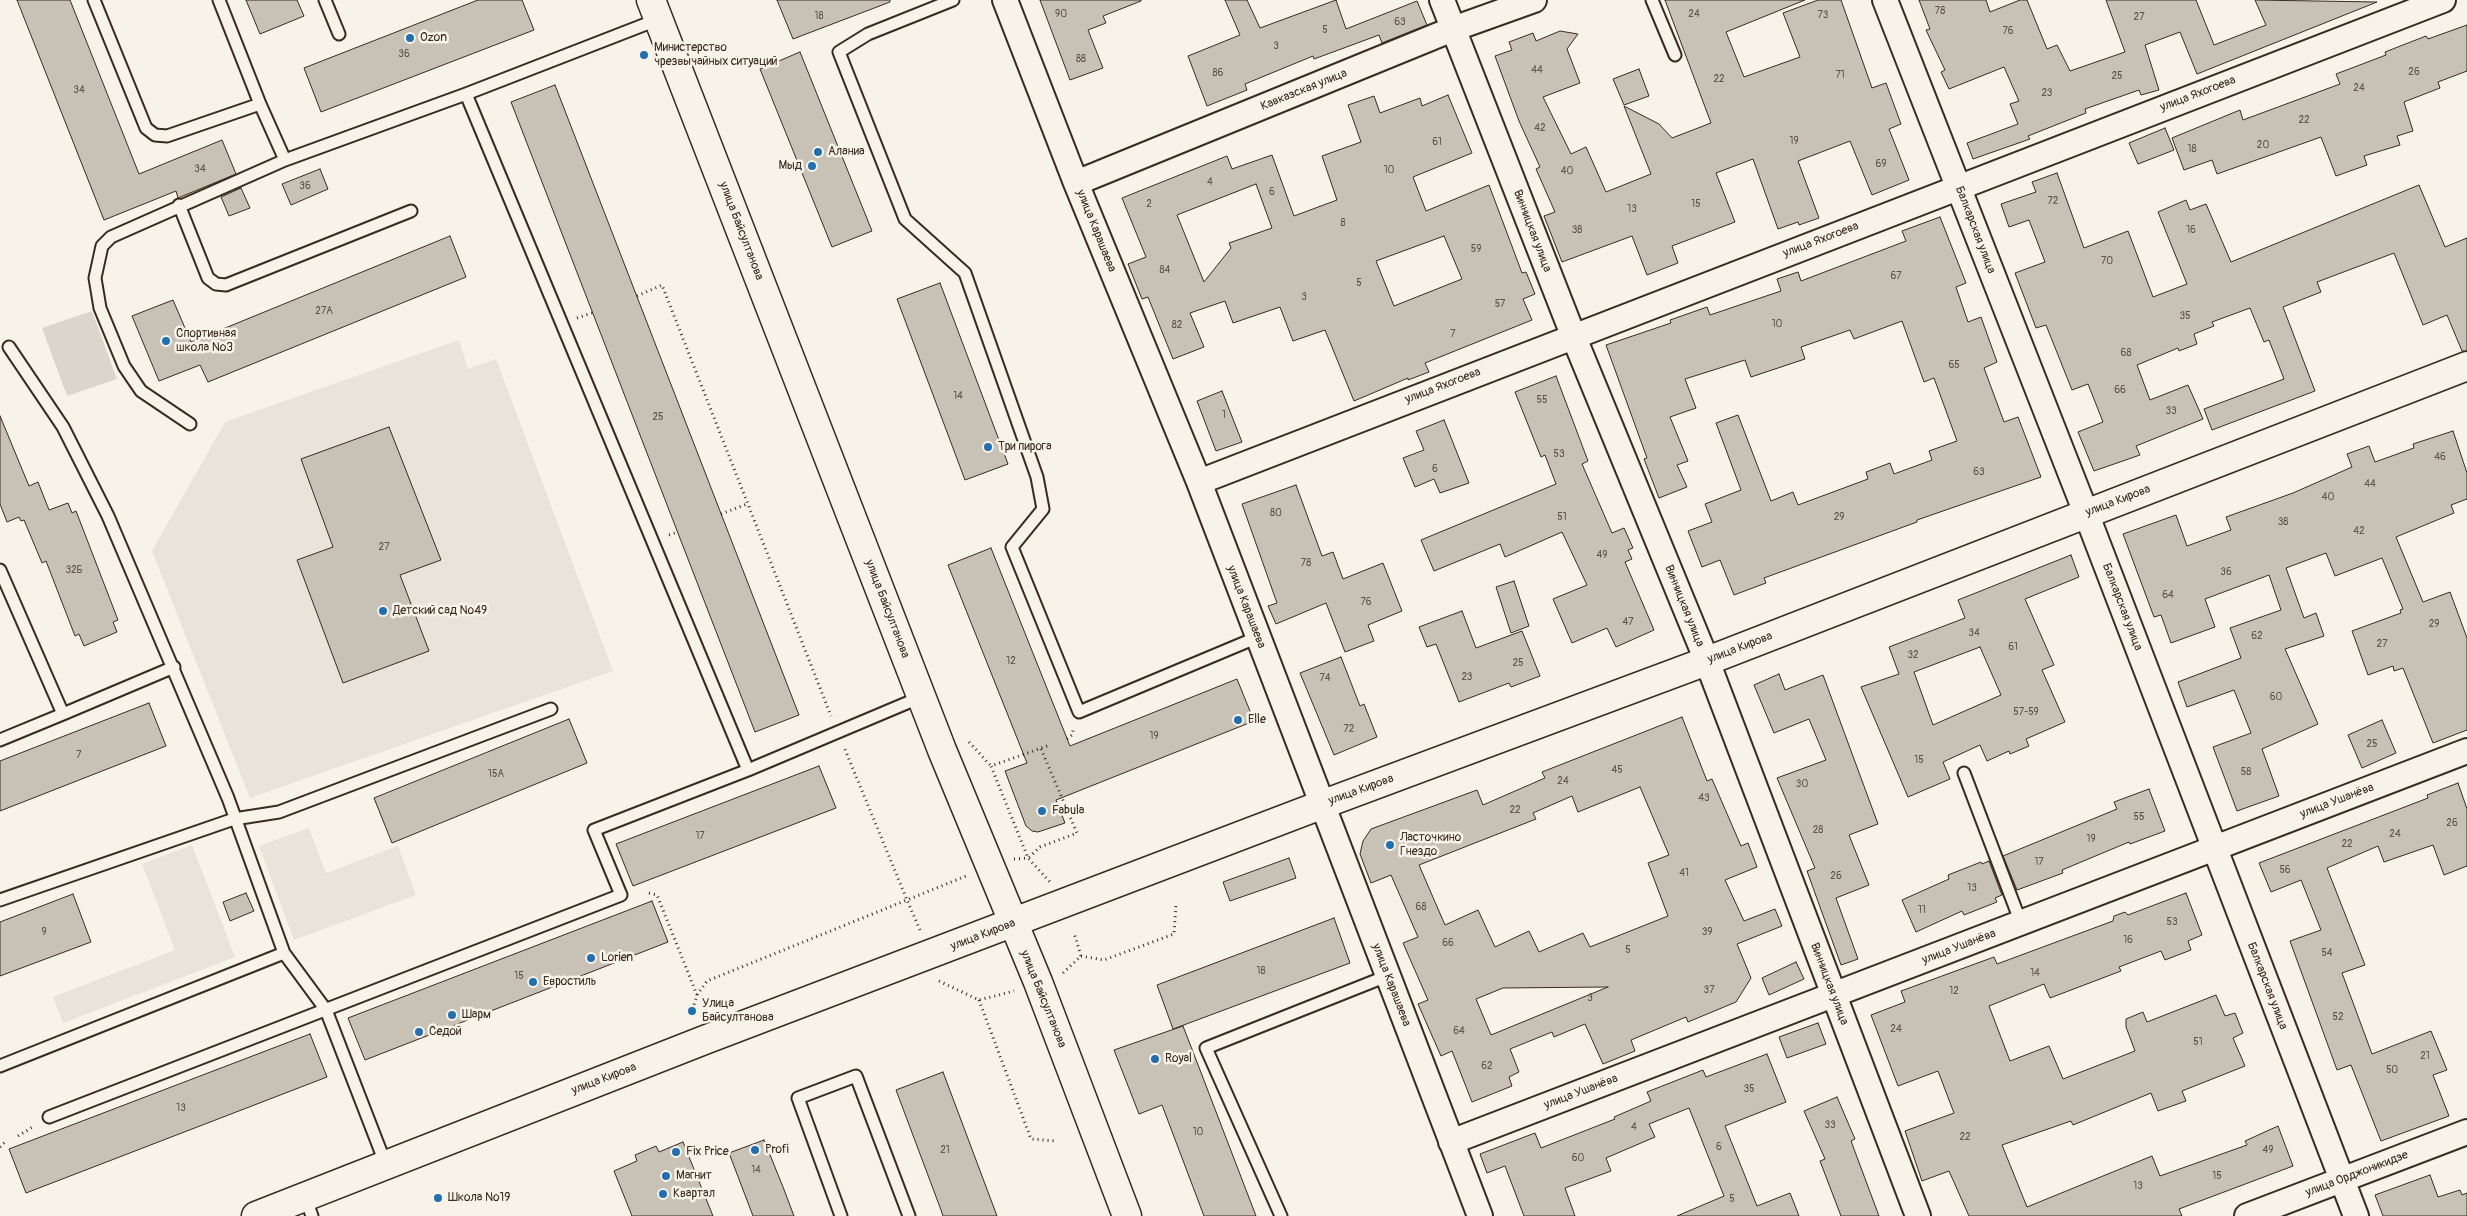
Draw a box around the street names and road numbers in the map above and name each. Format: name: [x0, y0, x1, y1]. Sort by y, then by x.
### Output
street label: Кавказская улица: [1259, 66, 1349, 114]
street label: улица Яхогоева: [2158, 73, 2238, 115]
street label: улица Байсултанова: [716, 180, 766, 282]
street label: Балкарская улица: [1952, 184, 1998, 276]
street label: улица Карашаева: [1073, 188, 1119, 274]
street label: Винницкая улица: [1510, 188, 1554, 274]
street label: улица Яхогоева: [1781, 219, 1861, 261]
street label: улица Яхогоева: [1403, 365, 1483, 407]
street label: улица Кирова: [2084, 482, 2152, 520]
street label: улица Байсултанова: [862, 558, 912, 660]
street label: Балкарская улица: [2099, 561, 2145, 653]
street label: улица Карашаева: [1224, 563, 1268, 651]
street label: Винницкая улица: [1661, 563, 1707, 649]
street label: улица Кирова: [1706, 629, 1774, 667]
street label: улица Кирова: [1326, 772, 1396, 808]
street label: улица Ушанёва: [2298, 780, 2376, 822]
street label: улица Кирова: [949, 916, 1017, 954]
street label: улица Ушанёва: [1920, 926, 1998, 968]
street label: Балкарская улица: [2244, 940, 2290, 1032]
street label: улица Карашаева: [1369, 941, 1413, 1029]
street label: Винницкая улица: [1807, 941, 1851, 1027]
street label: улица Байсултанова: [1017, 948, 1069, 1050]
street label: улица Кирова: [570, 1060, 638, 1098]
street label: улица Ушанёва: [1542, 1071, 1620, 1113]
street label: улица Орджоникидзе: [2304, 1148, 2410, 1200]

